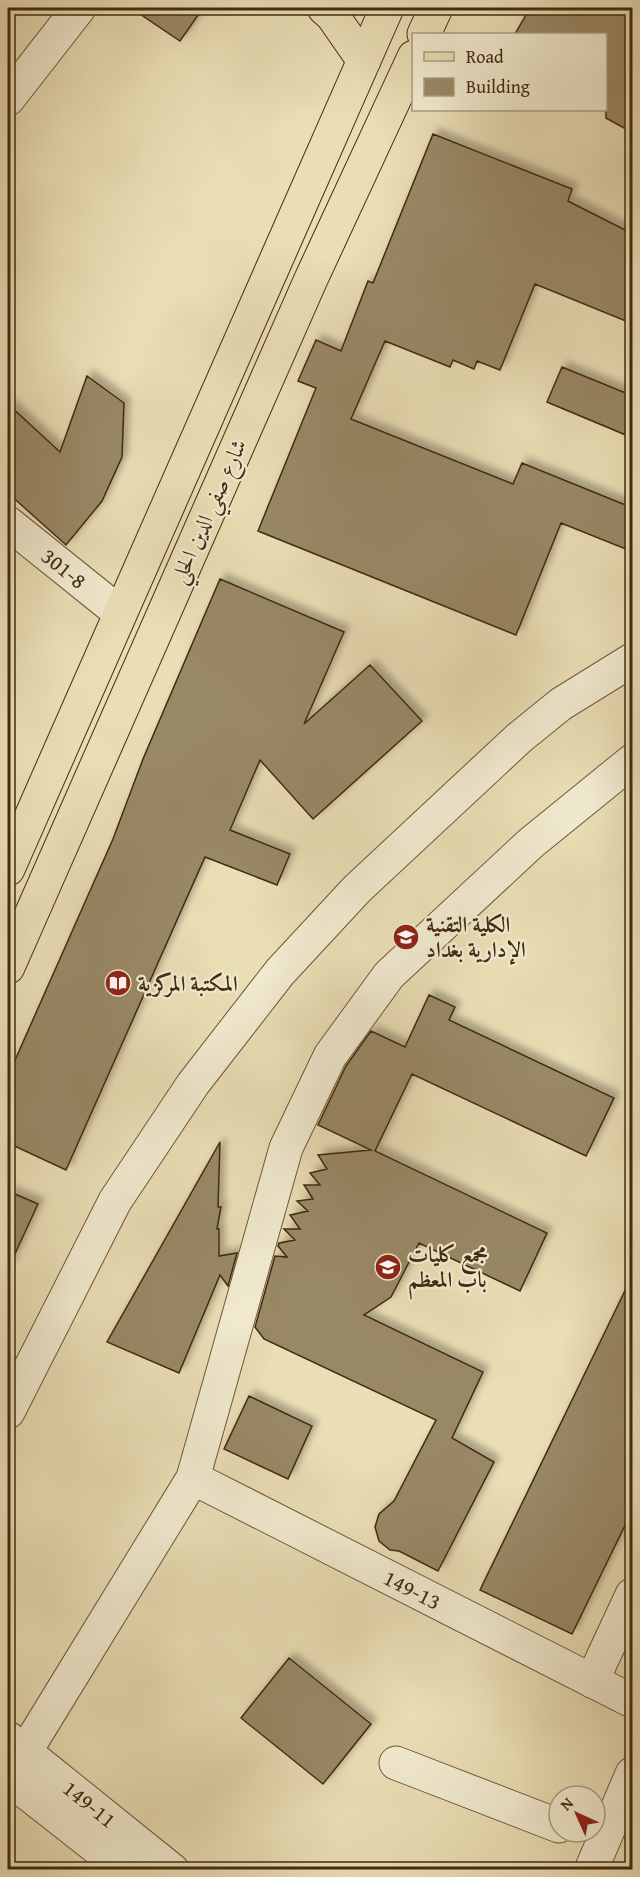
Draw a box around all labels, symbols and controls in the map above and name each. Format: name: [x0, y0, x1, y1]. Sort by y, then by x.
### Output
legend: [412, 33, 607, 111]
text: Road: [466, 43, 504, 70]
text: Building: [466, 73, 530, 100]
street label: شارع صفي الدين الحلي: [162, 434, 261, 591]
street label: 301-8: [35, 540, 94, 596]
place label: الكلية التقنية الإدارية بغداد: [426, 908, 526, 965]
school or university icon: الكلية التقنية الإدارية بغداد: [391, 922, 421, 952]
place label: المكتبة المركزية: [138, 967, 238, 999]
library icon: المكتبة المركزية: [103, 968, 133, 998]
place label: مجمع كليات باب المعظم: [408, 1238, 488, 1300]
school or university icon: مجمع كليات باب المعظم: [373, 1252, 403, 1282]
street label: 149-13: [378, 1561, 447, 1617]
street label: 149-11: [56, 1772, 123, 1835]
north arrow: [547, 1784, 607, 1844]
text: N: [554, 1791, 579, 1816]

